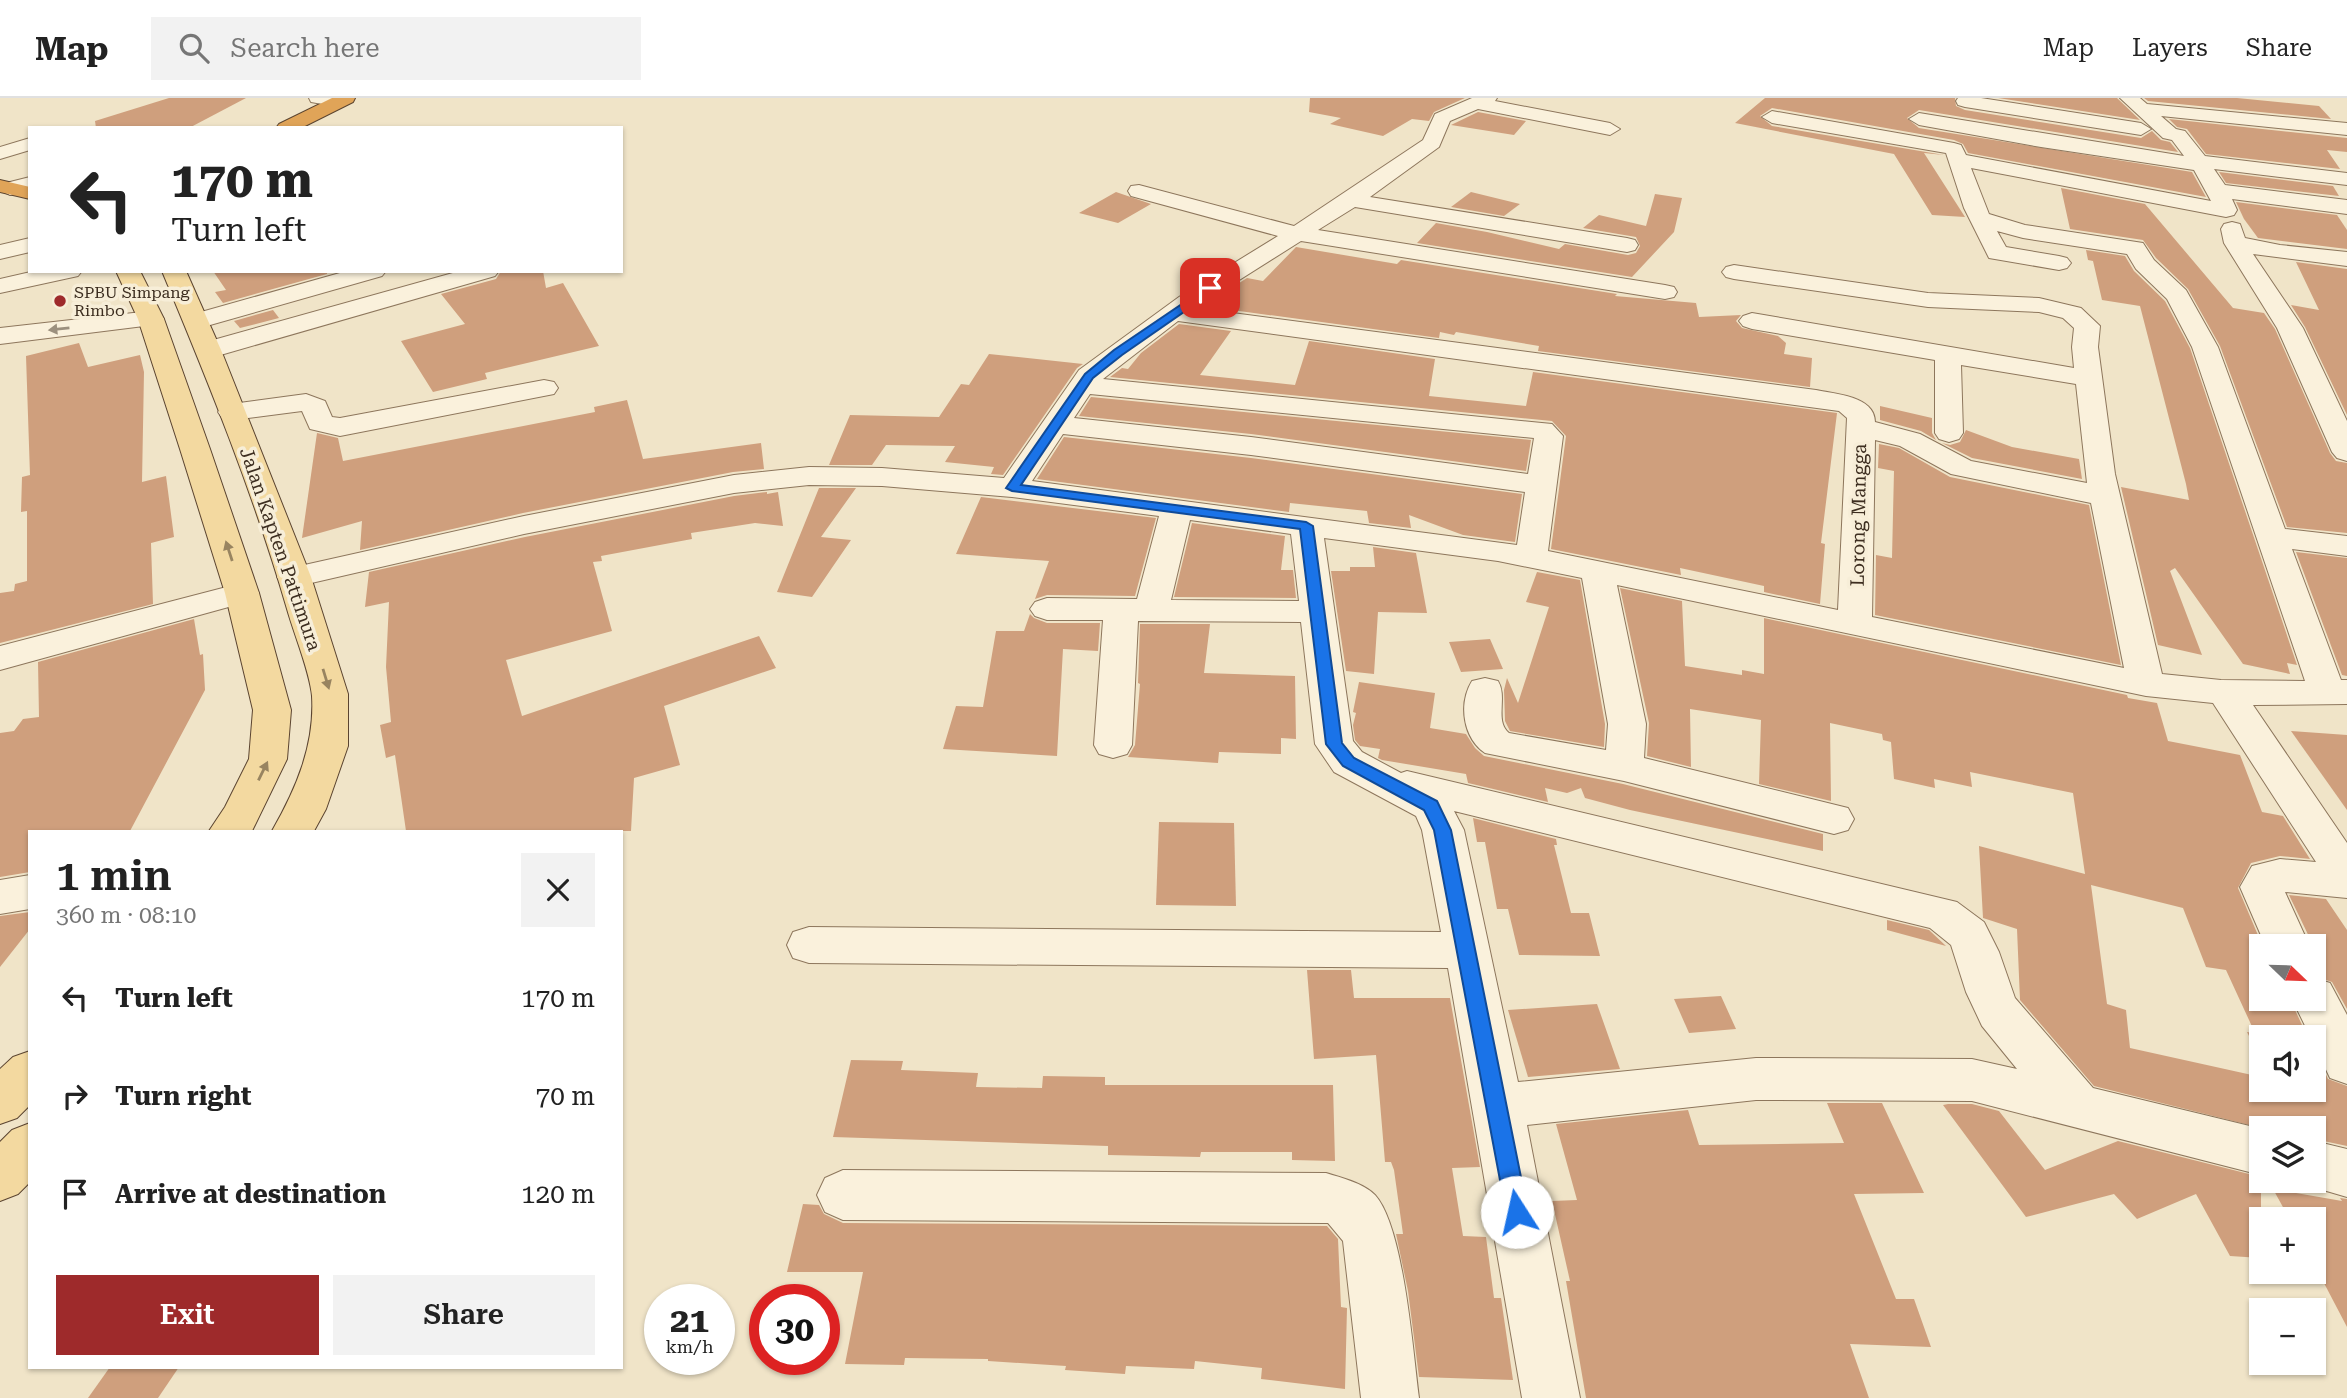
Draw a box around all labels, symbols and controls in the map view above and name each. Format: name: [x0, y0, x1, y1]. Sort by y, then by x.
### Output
search box: [151, 17, 641, 80]
text: Map: [35, 29, 109, 68]
icon: search: [175, 29, 213, 67]
text: Search here: [231, 33, 380, 63]
text: Map: [2043, 34, 2094, 62]
text: Layers: [2132, 34, 2208, 62]
text: Share: [2246, 34, 2312, 62]
text: 170 m: [171, 152, 313, 209]
icon: left: [56, 154, 147, 245]
text: Turn left: [171, 211, 306, 249]
pin: [1180, 258, 1240, 318]
icon: arrive: [1191, 269, 1229, 307]
place label: SPBU Simpang Rimbo: [74, 283, 191, 320]
marker: SPBU Simpang Rimbo: [52, 293, 68, 309]
one-way arrow: [48, 324, 70, 335]
street label: Lorong Mangga: [1846, 443, 1871, 587]
street label: Jalan Kapten Pattimura: [235, 444, 326, 655]
one-way arrow: [223, 540, 233, 561]
one-way arrow: [321, 669, 331, 690]
one-way arrow: [257, 761, 268, 781]
text: 1 min: [56, 851, 172, 900]
button: close: [521, 853, 595, 927]
text: 360 m · 08:10: [56, 902, 196, 929]
north arrow: [2249, 934, 2326, 1012]
map controls: [2249, 934, 2326, 1375]
icon: left: [56, 979, 94, 1017]
text: Turn left: [115, 983, 233, 1013]
text: 170 m: [521, 983, 595, 1013]
button: sound: [2249, 1025, 2326, 1102]
icon: right: [56, 1077, 94, 1115]
text: Turn right: [115, 1081, 251, 1111]
text: 70 m: [536, 1081, 595, 1111]
button: layers: [2249, 1116, 2326, 1193]
icon: arrive: [56, 1175, 94, 1213]
position arrow: [1480, 1175, 1554, 1249]
text: Arrive at destination: [115, 1179, 386, 1209]
text: 120 m: [521, 1179, 595, 1209]
button: +: [2249, 1207, 2326, 1284]
button: Exit: [56, 1275, 319, 1355]
button: Share: [333, 1275, 595, 1355]
speed limit sign: 30: [749, 1284, 840, 1375]
button: −: [2249, 1298, 2326, 1375]
text: 21: [670, 1300, 709, 1341]
text: km/h: [665, 1336, 714, 1357]

